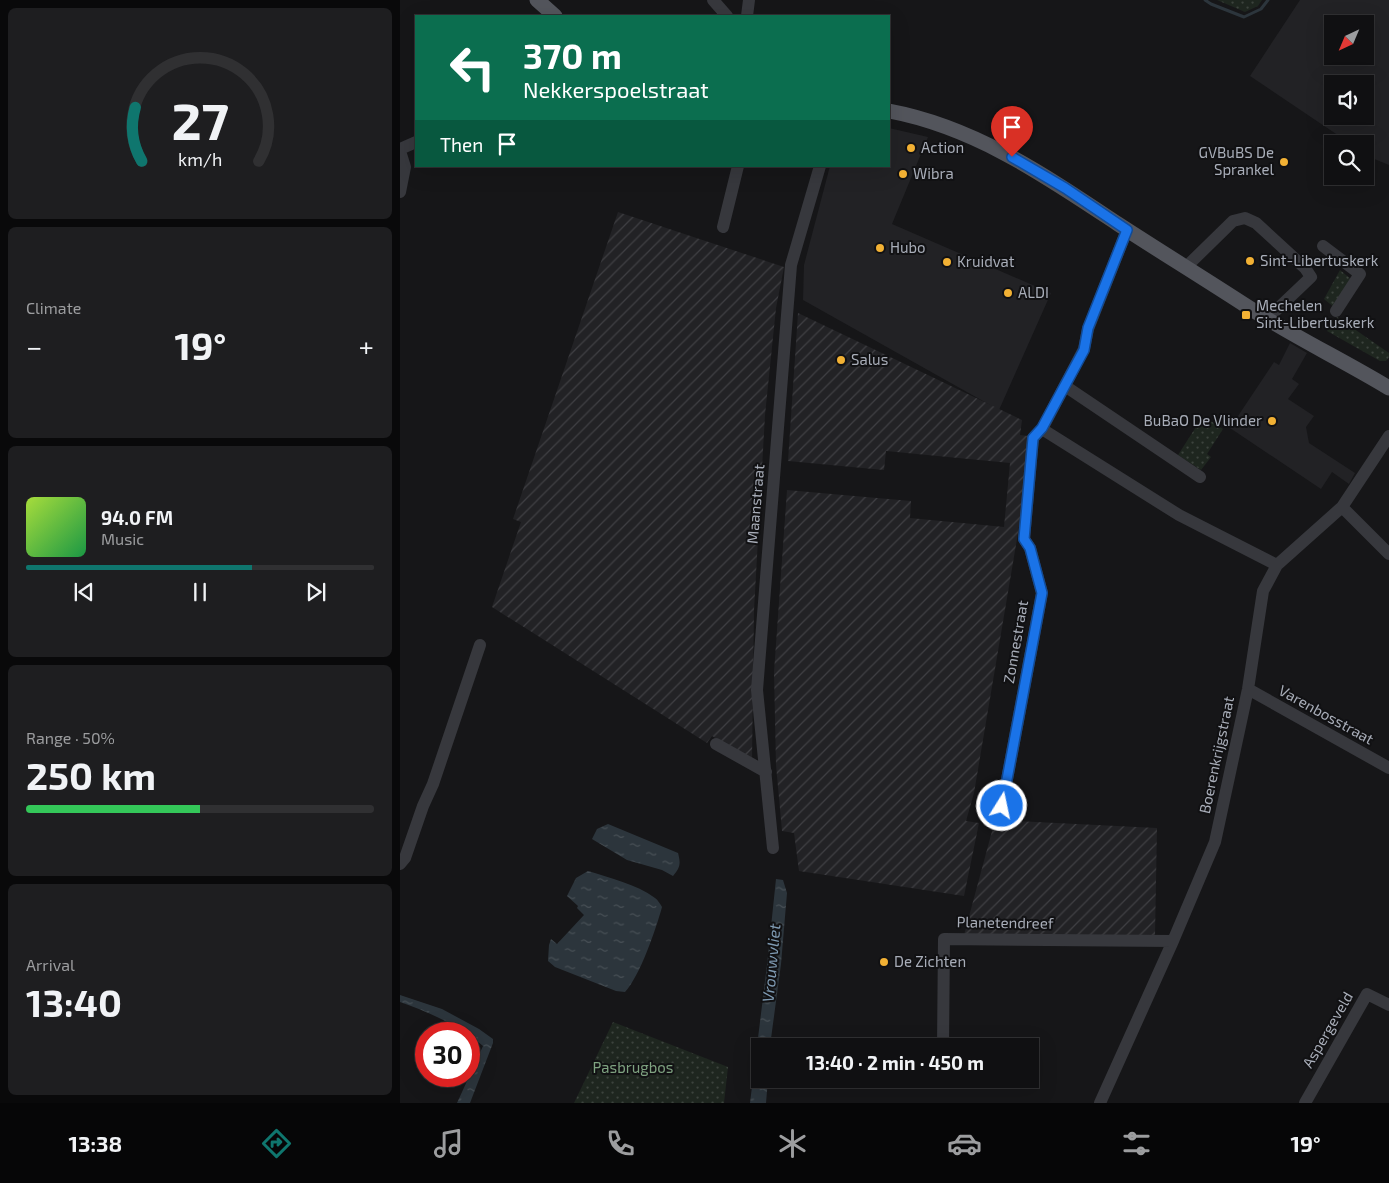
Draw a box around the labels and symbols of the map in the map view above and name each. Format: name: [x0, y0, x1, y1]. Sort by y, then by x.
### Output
north arrow: [1324, 15, 1374, 65]
pin: [991, 106, 1033, 157]
place label: Action: [921, 138, 964, 156]
marker: Action: [905, 142, 917, 154]
place label: GVBuBS De Sprankel: [1199, 143, 1275, 178]
marker: GVBuBS De Sprankel: [1278, 156, 1290, 168]
place label: Wibra: [913, 164, 954, 182]
marker: Wibra: [897, 168, 909, 180]
place label: Hubo: [890, 238, 926, 256]
marker: Hubo: [874, 242, 886, 254]
place label: Sint-Libertuskerk: [1260, 251, 1379, 269]
place label: Kruidvat: [957, 252, 1015, 270]
marker: Sint-Libertuskerk: [1244, 255, 1256, 267]
marker: Kruidvat: [941, 256, 953, 268]
place label: ALDI: [1018, 283, 1049, 301]
marker: ALDI: [1002, 287, 1014, 299]
place label: Mechelen Sint-Libertuskerk: [1256, 296, 1375, 331]
marker: Mechelen Sint-Libertuskerk: [1240, 309, 1252, 321]
place label: Salus: [851, 350, 888, 368]
marker: Salus: [835, 354, 847, 366]
place label: BuBaO De Vlinder: [1144, 411, 1262, 429]
marker: BuBaO De Vlinder: [1266, 415, 1278, 427]
street label: Maanstraat: [743, 463, 767, 544]
street label: Zonnestraat: [999, 599, 1031, 685]
street label: Varenbosstraat: [1276, 681, 1377, 748]
street label: Boerenkrijgstraat: [1195, 694, 1238, 815]
position arrow: [975, 779, 1027, 831]
street label: Planetendreef: [956, 912, 1054, 932]
water label: Vrouwvliet: [758, 922, 783, 1003]
place label: De Zichten: [894, 952, 966, 970]
marker: De Zichten: [878, 956, 890, 968]
street label: Aspergeveld: [1298, 988, 1356, 1071]
speed limit sign: 30: [415, 1022, 480, 1087]
park label: Pasbrugbos: [593, 1058, 673, 1076]

